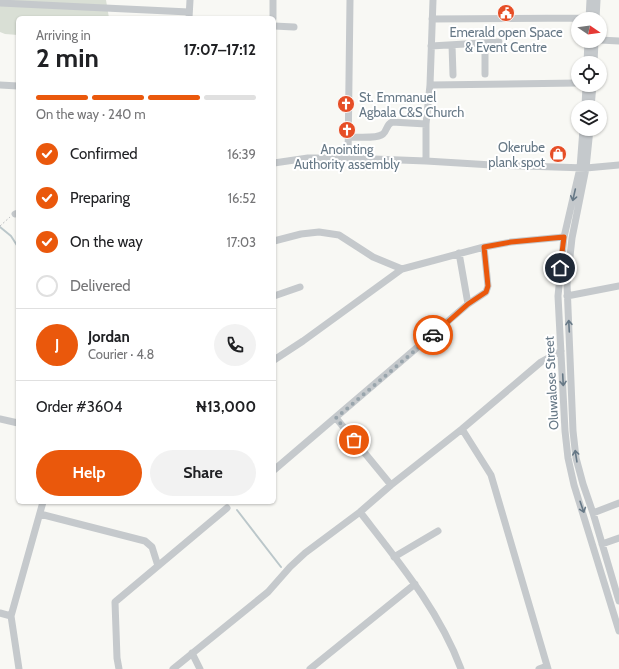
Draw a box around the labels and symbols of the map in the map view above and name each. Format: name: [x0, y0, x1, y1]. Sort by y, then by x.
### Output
public building icon: Emerald open Space & Event Centre: [496, 3, 516, 23]
north arrow: [571, 12, 607, 48]
place label: Emerald open Space & Event Centre: [449, 24, 563, 55]
place label: St. Emmanuel Agbala C&S Church: [359, 89, 464, 120]
church icon: St. Emmanuel Agbala C&S Church: [336, 94, 356, 114]
church icon: Anointing Authority assembly: [337, 120, 357, 140]
place label: Okerube plank spot: [488, 139, 546, 170]
place label: Anointing Authority assembly: [294, 141, 400, 172]
shop icon: Okerube plank spot: [548, 144, 568, 164]
one-way arrow: [569, 188, 577, 201]
pin: [543, 251, 577, 285]
courier: [413, 315, 453, 355]
one-way arrow: [565, 320, 572, 333]
street label: Oluwalose Street: [541, 335, 561, 430]
one-way arrow: [559, 373, 566, 386]
pin: [337, 423, 371, 457]
one-way arrow: [572, 450, 580, 463]
one-way arrow: [579, 501, 586, 514]

